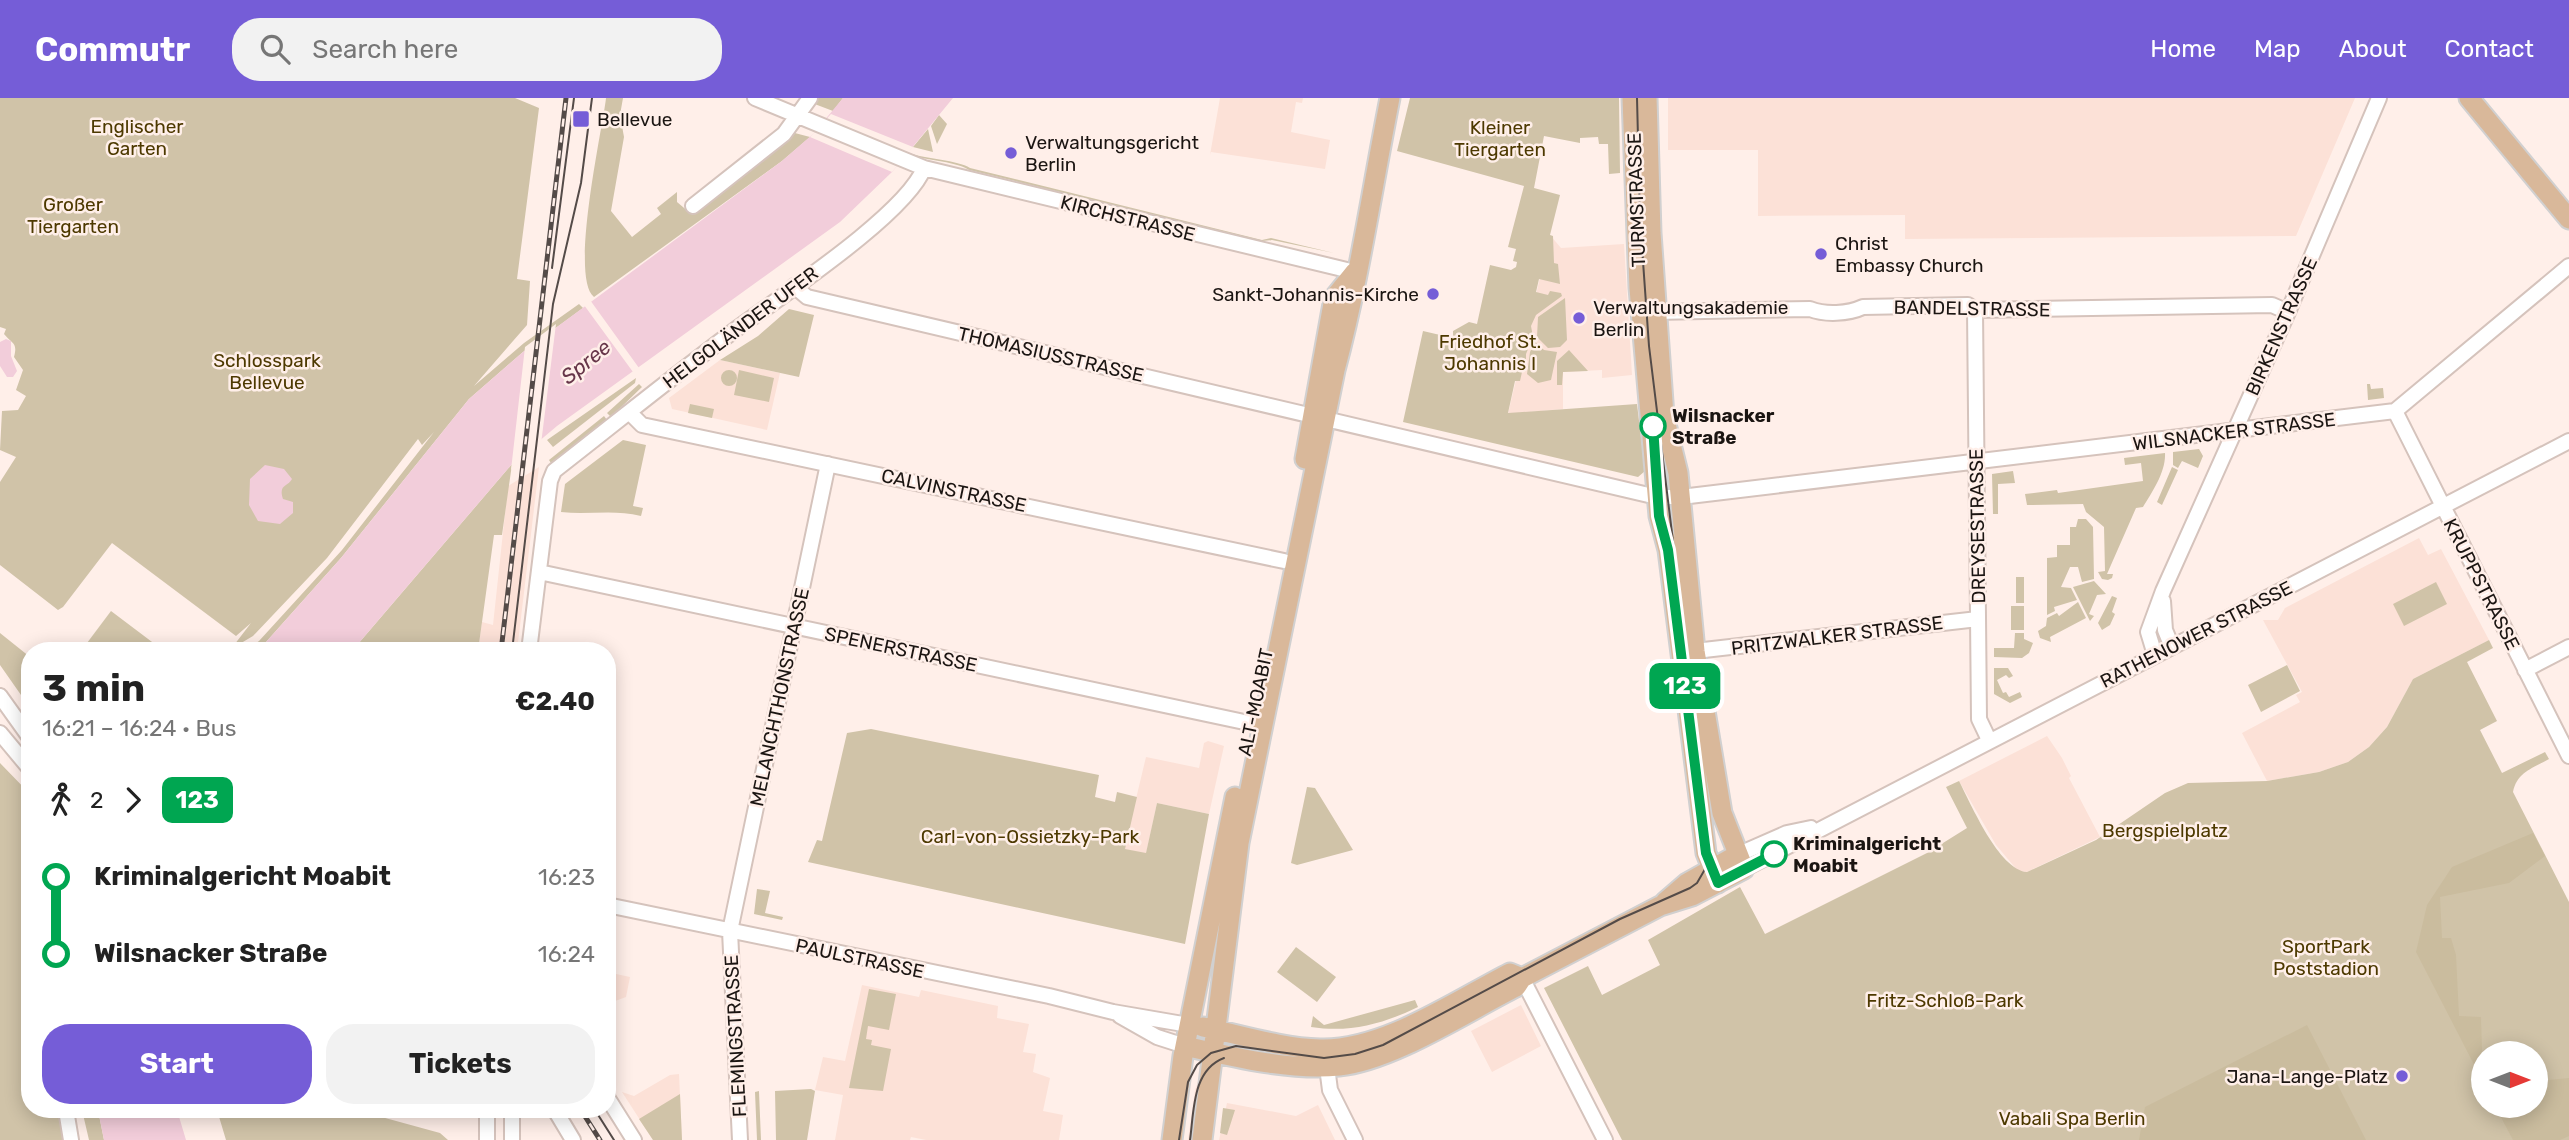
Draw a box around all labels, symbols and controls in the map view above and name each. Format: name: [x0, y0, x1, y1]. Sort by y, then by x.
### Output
search box: [232, 18, 722, 81]
text: Commutr: [35, 30, 190, 69]
icon: search: [256, 30, 294, 68]
text: Search here: [312, 34, 458, 65]
text: Home: [2150, 35, 2216, 63]
text: Map: [2254, 35, 2301, 63]
text: About: [2339, 35, 2407, 63]
text: Contact: [2445, 35, 2534, 63]
place label: Bellevue: [597, 108, 672, 131]
marker: Bellevue: [571, 109, 591, 129]
park label: Englischer Garten: [90, 115, 184, 160]
park label: Kleiner Tiergarten: [1454, 116, 1546, 161]
place label: Verwaltungsgericht Berlin: [1025, 131, 1200, 176]
street label: TURMSTRASSE: [1623, 132, 1650, 268]
marker: Verwaltungsgericht Berlin: [1003, 145, 1019, 161]
street label: KIRCHSTRASSE: [1058, 191, 1198, 246]
park label: Großer Tiergarten: [27, 193, 119, 238]
place label: Christ Embassy Church: [1835, 232, 1984, 277]
marker: Christ Embassy Church: [1813, 246, 1829, 262]
street label: BIRKENSTRASSE: [2241, 253, 2322, 399]
street label: HELGOLÄNDER UFER: [658, 262, 822, 393]
place label: Sankt-Johannis-Kirche: [1212, 283, 1419, 306]
marker: Sankt-Johannis-Kirche: [1425, 286, 1441, 302]
place label: Verwaltungsakademie Berlin: [1593, 296, 1788, 341]
street label: BANDELSTRASSE: [1894, 296, 2050, 321]
marker: Verwaltungsakademie Berlin: [1571, 310, 1587, 326]
street label: THOMASIUSSTRASSE: [956, 322, 1146, 387]
park label: Friedhof St. Johannis I: [1439, 330, 1541, 375]
water label: Spree: [556, 334, 616, 389]
park label: Schlosspark Bellevue: [213, 349, 321, 394]
place label: Wilsnacker Straße: [1672, 404, 1775, 449]
street label: WILSNACKER STRASSE: [2131, 408, 2337, 455]
marker: Wilsnacker Straße: [1640, 413, 1666, 439]
street label: DREYSESTRASSE: [1965, 448, 1990, 604]
street label: CALVINSTRASSE: [879, 464, 1029, 517]
street label: KRUPPSTRASSE: [2439, 515, 2525, 654]
street label: RATHENOWER STRASSE: [2096, 576, 2296, 693]
street label: MELANCHTHONSTRASSE: [745, 586, 814, 809]
street label: PRITZWALKER STRASSE: [1730, 611, 1944, 660]
street label: SPENERSTRASSE: [822, 622, 979, 677]
street label: ALT-MOABIT: [1233, 646, 1278, 758]
line badge: 123: [1645, 663, 1725, 709]
text: 3 min: [42, 665, 145, 711]
text: 123: [1663, 672, 1707, 700]
text: €2.40: [515, 686, 595, 717]
text: 16:21 – 16:24 · Bus: [42, 714, 236, 742]
icon: walk: [42, 781, 80, 819]
icon: forward: [114, 781, 152, 819]
text: 2: [90, 786, 104, 814]
text: 123: [176, 786, 219, 814]
park label: Bergspielplatz: [2102, 819, 2228, 842]
park label: Carl-von-Ossietzky-Park: [921, 825, 1139, 848]
place label: Kriminalgericht Moabit: [1793, 832, 1941, 877]
marker: Kriminalgericht Moabit: [1761, 841, 1787, 867]
text: Kriminalgericht Moabit: [94, 861, 391, 892]
text: 16:23: [538, 863, 595, 891]
street label: PAULSTRASSE: [794, 934, 926, 983]
park label: SportPark Poststadion: [2273, 935, 2379, 980]
text: Wilsnacker Straße: [94, 938, 328, 969]
text: 16:24: [538, 940, 595, 968]
street label: FLEMINGSTRASSE: [720, 954, 751, 1118]
park label: Fritz-Schloß-Park: [1866, 989, 2024, 1012]
button: Start: [42, 1024, 312, 1104]
button: Tickets: [326, 1024, 595, 1104]
north arrow: [2471, 1041, 2548, 1118]
map controls: [2471, 1041, 2548, 1118]
place label: Jana-Lange-Platz: [2226, 1065, 2388, 1088]
marker: Jana-Lange-Platz: [2394, 1068, 2410, 1084]
park label: Vabali Spa Berlin: [1998, 1107, 2146, 1130]

